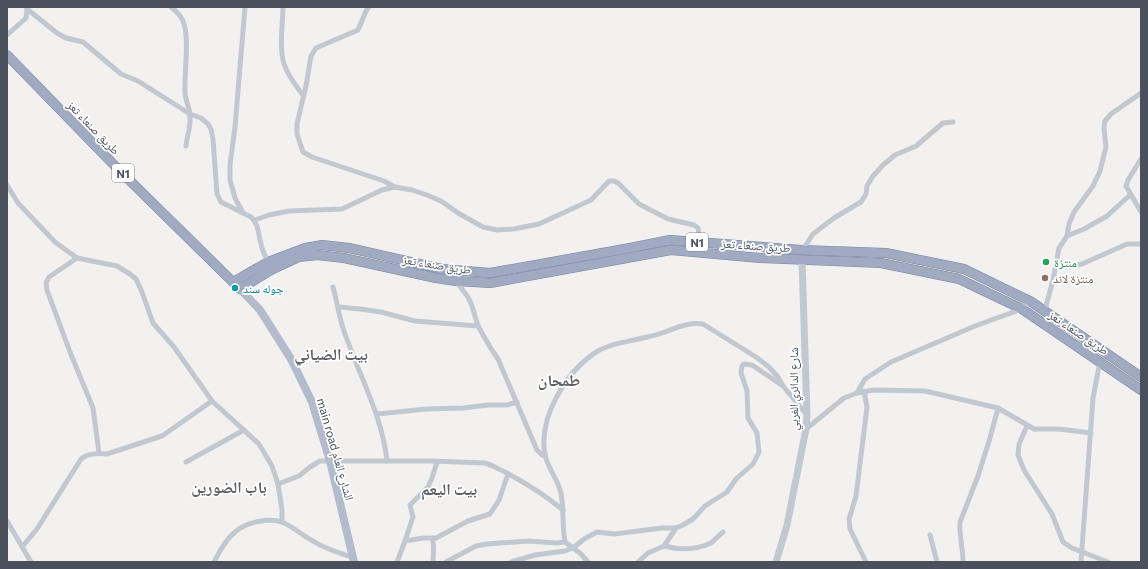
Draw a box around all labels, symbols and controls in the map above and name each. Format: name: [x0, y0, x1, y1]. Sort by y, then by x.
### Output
street label: طريق صنعاء تعز: [63, 96, 123, 158]
road number: N1: [112, 164, 134, 182]
road number: N1: [686, 233, 708, 251]
street label: طريق صنعاء تعز: [720, 236, 791, 256]
street label: طريق صنعاء تعز: [400, 252, 472, 278]
place label: منتزة: [1054, 255, 1077, 269]
marker: منتزة: [1041, 257, 1051, 267]
place label: منتزة لاند: [1053, 271, 1094, 285]
marker: منتزة لاند: [1040, 273, 1050, 283]
place label: جوله سند: [243, 281, 284, 296]
marker: جوله سند: [230, 283, 240, 293]
street label: طريق صنعاء تعز: [1045, 306, 1112, 358]
district label: بيت الضياني: [294, 344, 368, 366]
street label: شارع الدائري الغربي: [786, 347, 804, 431]
district label: طمحان: [538, 370, 580, 390]
street label: main road الشارع العام: [313, 396, 357, 503]
district label: باب الضورين: [191, 477, 267, 497]
district label: بيت اليعم: [421, 479, 477, 501]

